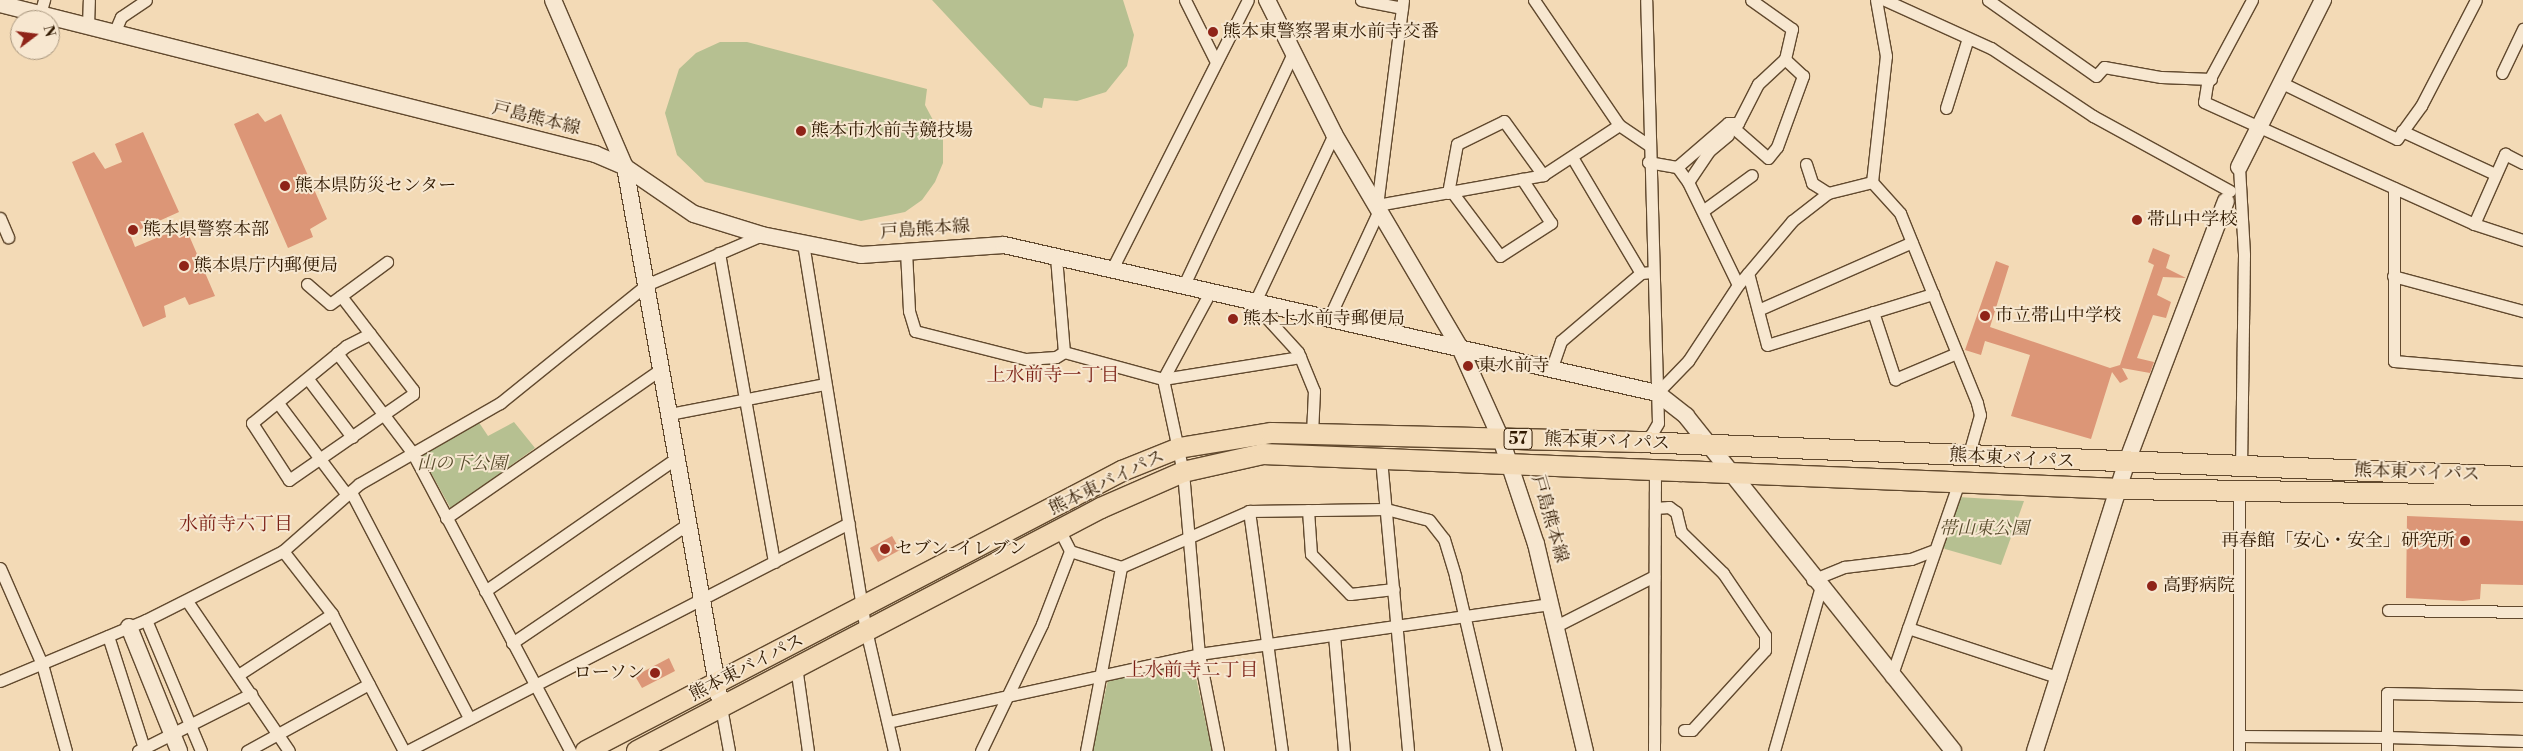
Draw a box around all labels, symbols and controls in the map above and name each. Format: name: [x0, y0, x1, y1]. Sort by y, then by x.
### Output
north arrow: [10, 10, 60, 60]
place label: 熊本東警察署東水前寺交番: [1223, 21, 1439, 43]
text: N: [38, 24, 59, 39]
marker: 熊本東警察署東水前寺交番: [1207, 26, 1219, 38]
street label: 戸島熊本線: [490, 98, 582, 140]
place label: 熊本市水前寺競技場: [811, 120, 973, 142]
marker: 熊本市水前寺競技場: [795, 125, 807, 137]
place label: 熊本県防災センター: [295, 175, 457, 197]
marker: 熊本県防災センター: [279, 180, 291, 192]
place label: 帯山中学校: [2147, 209, 2237, 231]
marker: 帯山中学校: [2131, 214, 2143, 226]
street label: 戸島熊本線: [879, 216, 971, 244]
place label: 熊本県警察本部: [143, 219, 269, 241]
marker: 熊本県警察本部: [127, 224, 139, 236]
place label: 熊本県庁内郵便局: [194, 255, 338, 277]
marker: 熊本県庁内郵便局: [178, 260, 190, 272]
place label: 市立帯山中学校: [1995, 305, 2121, 327]
place label: 熊本上水前寺郵便局: [1243, 308, 1405, 330]
marker: 市立帯山中学校: [1979, 310, 1991, 322]
marker: 熊本上水前寺郵便局: [1227, 313, 1239, 325]
place label: 東水前寺: [1478, 355, 1550, 377]
marker: 東水前寺: [1462, 360, 1474, 372]
district label: 上水前寺一丁目: [987, 365, 1119, 387]
road number: 57: [1503, 426, 1533, 452]
street label: 熊本東バイパス: [1544, 429, 1670, 455]
street label: 熊本東バイパス: [1949, 445, 2075, 473]
street label: 熊本東バイパス: [1046, 446, 1168, 520]
park label: 山の下公園: [417, 453, 507, 475]
street label: 熊本東バイパス: [2354, 460, 2480, 486]
street label: 戸島熊本線: [1526, 473, 1572, 565]
district label: 水前寺六丁目: [179, 514, 293, 536]
park label: 帯山東公園: [1939, 518, 2029, 540]
place label: 再春館「安心・安全」研究所: [2221, 530, 2455, 552]
marker: 再春館「安心・安全」研究所: [2459, 535, 2471, 547]
place label: セブン-イレブン: [895, 538, 1028, 560]
marker: セブン-イレブン: [879, 543, 891, 555]
place label: 高野病院: [2163, 575, 2235, 597]
marker: 高野病院: [2145, 579, 2159, 593]
street label: 熊本東バイパス: [686, 630, 808, 706]
district label: 上水前寺二丁目: [1126, 660, 1258, 682]
place label: ローソン: [573, 662, 645, 684]
marker: ローソン: [649, 667, 661, 679]

